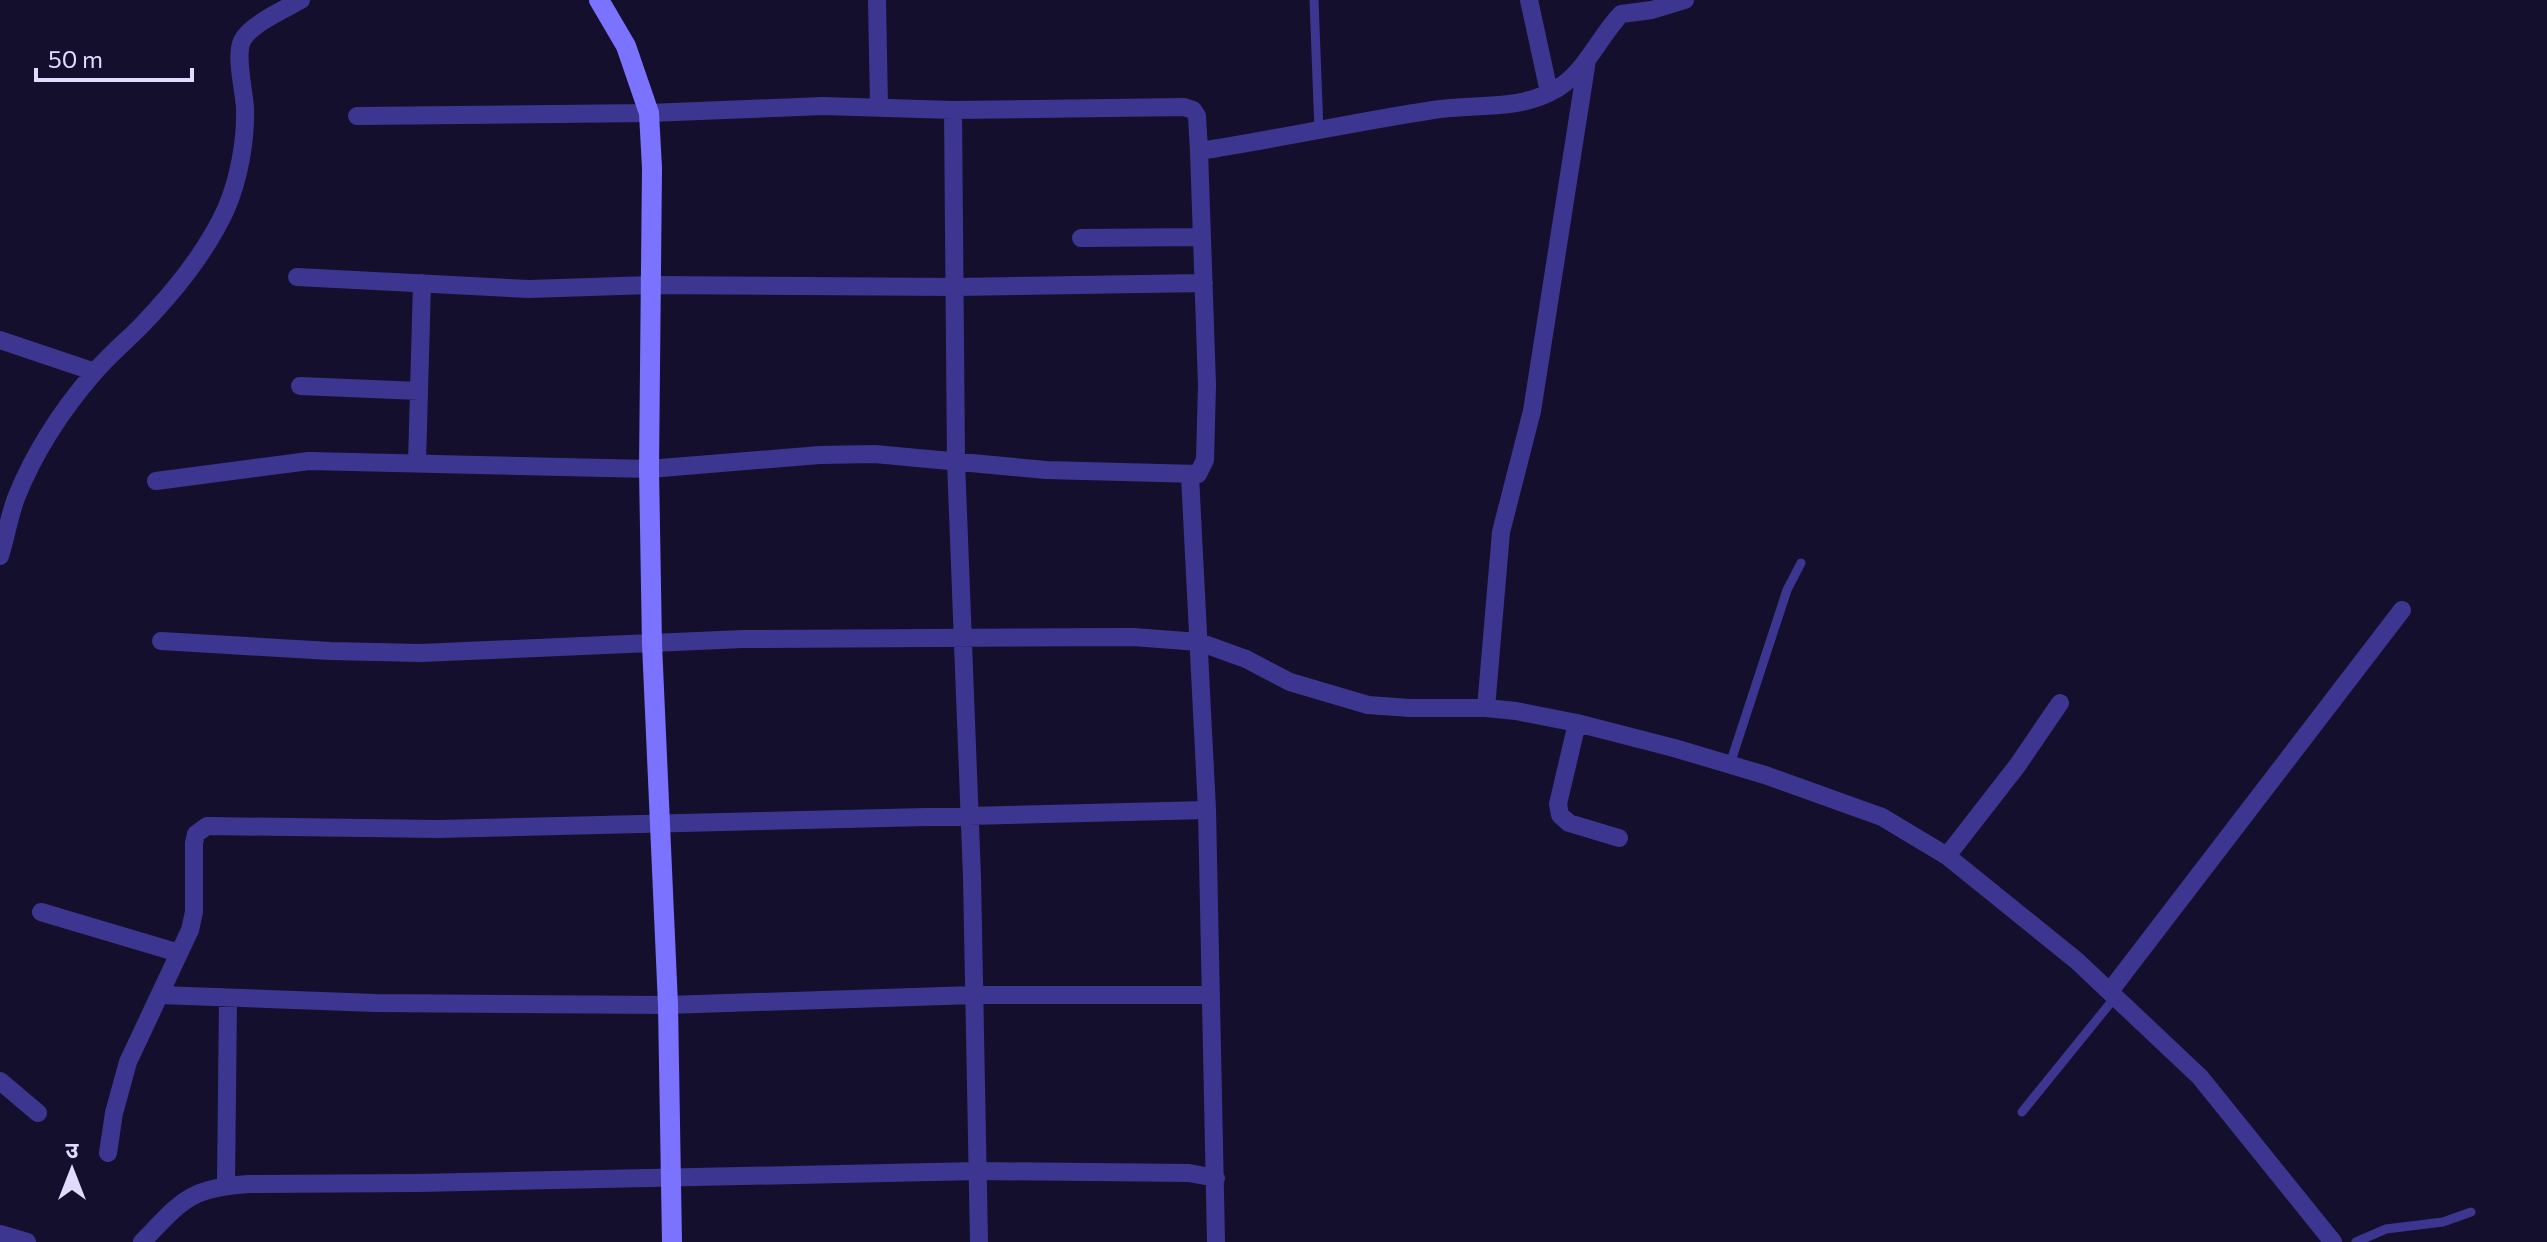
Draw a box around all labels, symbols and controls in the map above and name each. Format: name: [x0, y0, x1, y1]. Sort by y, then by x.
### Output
scale bar: [36, 32, 192, 82]
text: 50 m: [48, 44, 103, 73]
north arrow: [32, 1130, 112, 1210]
text: उ: [66, 1136, 80, 1163]

